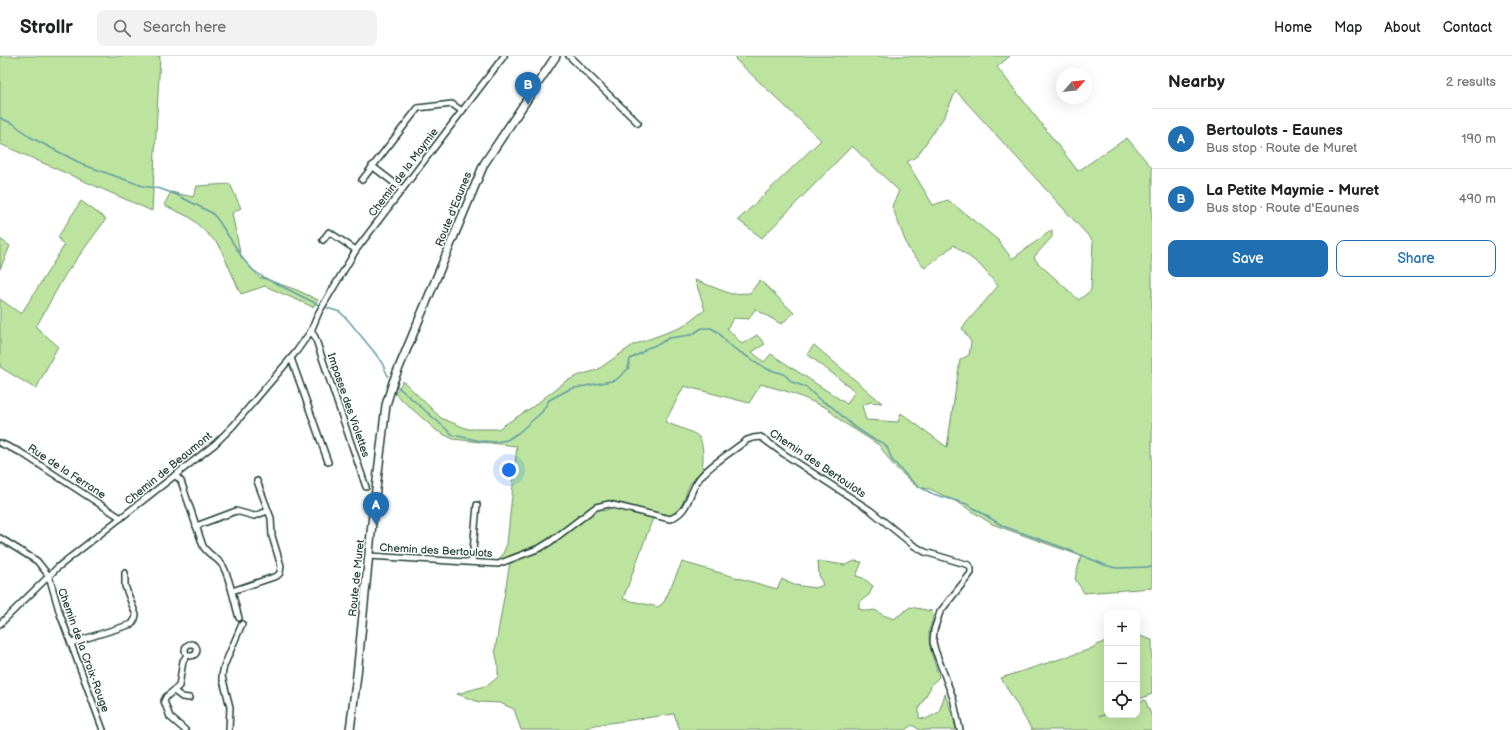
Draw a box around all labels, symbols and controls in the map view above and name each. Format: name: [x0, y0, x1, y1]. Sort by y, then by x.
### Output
search box: [97, 10, 377, 46]
text: Strollr: [20, 16, 73, 39]
icon: search: [111, 17, 133, 39]
text: Search here: [143, 18, 226, 37]
text: Home: [1274, 19, 1312, 36]
text: Map: [1334, 19, 1362, 36]
text: About: [1384, 19, 1421, 36]
text: Contact: [1443, 19, 1492, 36]
north arrow: [1056, 68, 1092, 104]
pin: B: [515, 72, 541, 105]
text: Nearby: [1168, 72, 1225, 92]
text: 2 results: [1446, 74, 1496, 90]
text: Bertoulots - Eaunes: [1206, 121, 1343, 140]
street label: Chemin de la Maymie: [366, 125, 441, 219]
text: A: [1177, 131, 1185, 147]
text: 190 m: [1462, 131, 1496, 147]
text: Bus stop · Route de Muret: [1206, 140, 1357, 156]
street label: Route d'Eaunes: [433, 170, 475, 248]
text: La Petite Maymie - Muret: [1206, 181, 1379, 200]
text: B: [1176, 191, 1186, 207]
text: 490 m: [1459, 191, 1496, 207]
text: Bus stop · Route d'Eaunes: [1206, 200, 1359, 216]
button: Save: [1168, 240, 1328, 277]
button: Share: [1336, 240, 1496, 277]
street label: Impasse des Violettes: [325, 351, 373, 459]
street label: Chemin des Bertoulots: [767, 426, 869, 501]
street label: Chemin de Beaumont: [122, 429, 215, 508]
street label: Rue de la Ferrane: [25, 441, 109, 502]
your location: [499, 460, 519, 480]
pin: A: [363, 492, 389, 525]
street label: Route de Muret: [346, 538, 367, 617]
street label: Chemin des Bertoulots: [379, 541, 493, 560]
street label: Chemin de la Croix-Rouge: [55, 586, 112, 714]
map controls: [1104, 610, 1140, 718]
button: +: [1104, 610, 1140, 646]
button: −: [1104, 646, 1140, 682]
button: locate: [1104, 682, 1140, 718]

